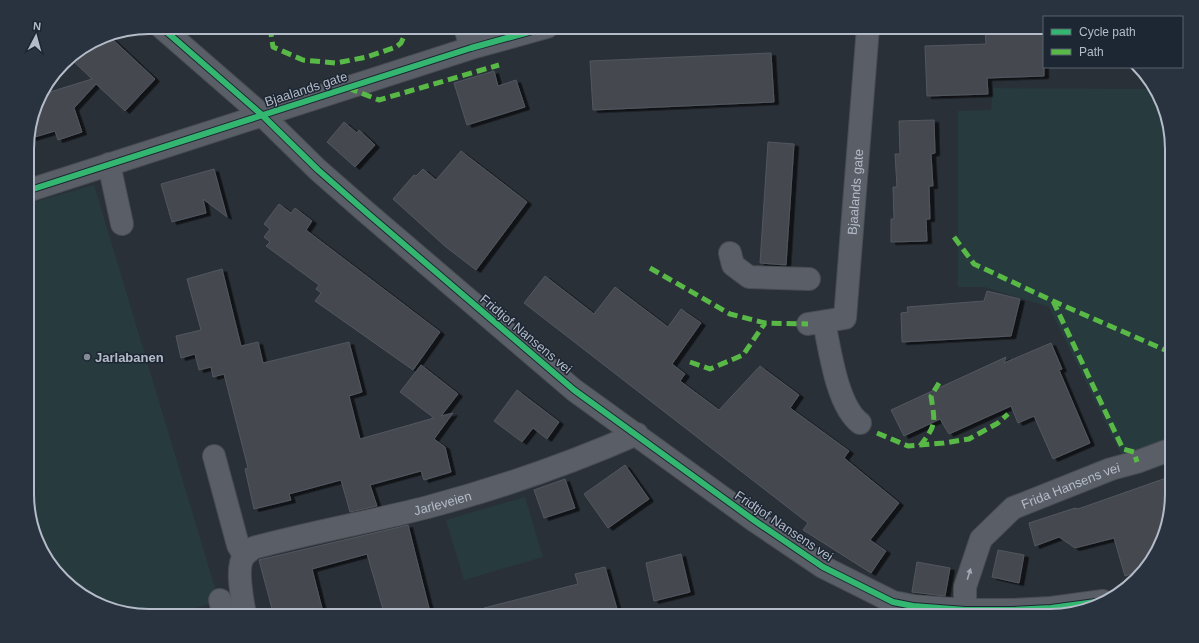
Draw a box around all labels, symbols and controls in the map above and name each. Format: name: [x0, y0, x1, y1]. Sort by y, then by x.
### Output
north arrow: [16, 16, 56, 56]
legend: [1043, 16, 1183, 68]
text: N: [32, 20, 42, 32]
text: Cycle path: [1079, 25, 1136, 39]
text: Path: [1079, 45, 1104, 59]
street label: Bjaalands gate: [263, 69, 349, 109]
street label: Bjaalands gate: [844, 148, 866, 235]
street label: Fridtjof Nansens vei: [477, 291, 575, 377]
place label: Jarlabanen: [95, 350, 164, 365]
marker: Jarlabanen: [82, 352, 92, 362]
street label: Frida Hansens vei: [1019, 459, 1122, 511]
street label: Jarleveien: [412, 488, 473, 518]
street label: Fridtjof Nansens vei: [732, 488, 836, 564]
one-way arrow: [966, 568, 972, 580]

